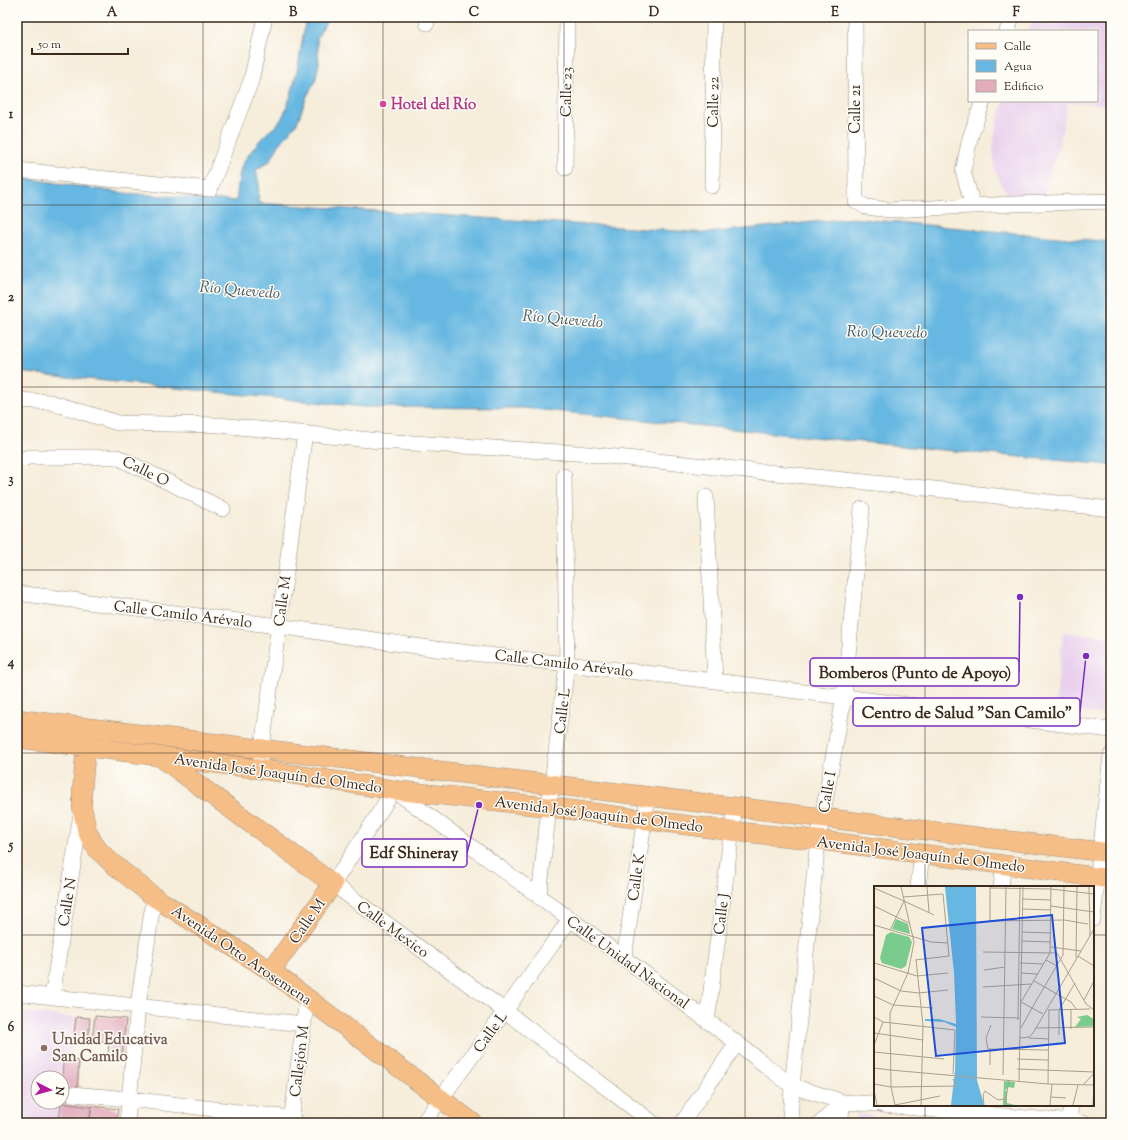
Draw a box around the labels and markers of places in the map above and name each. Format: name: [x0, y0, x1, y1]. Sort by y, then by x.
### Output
place label: Hotel del Río: [391, 95, 476, 116]
marker: Hotel del Río: [378, 99, 388, 109]
callout: Bomberos (Punto de Apoyo): [810, 658, 1019, 686]
callout: Centro de Salud "San Camilo": [853, 698, 1080, 726]
callout: Edf Shineray: [362, 839, 467, 867]
place label: Unidad Educativa San Camilo: [52, 1030, 168, 1068]
marker: Unidad Educativa San Camilo: [39, 1043, 49, 1053]

